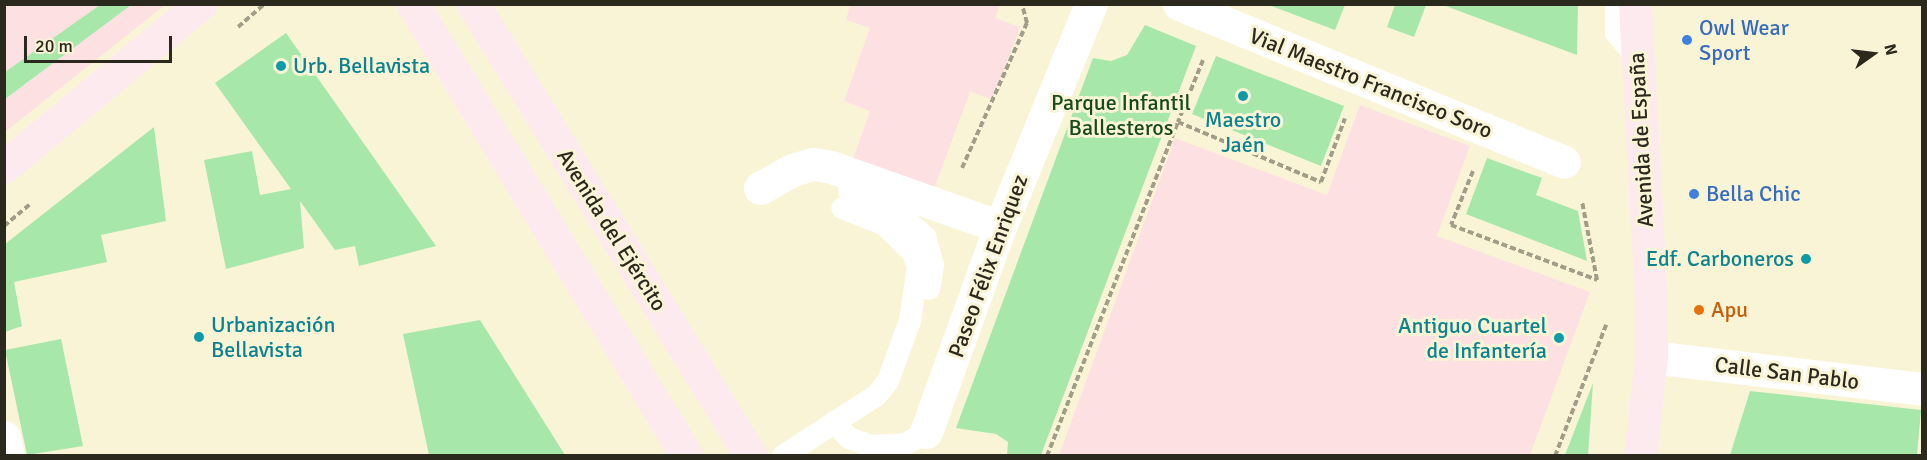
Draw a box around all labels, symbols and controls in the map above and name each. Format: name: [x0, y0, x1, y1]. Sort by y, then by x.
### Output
place label: Owl Wear Sport: [1699, 14, 1789, 66]
street label: Vial Maestro Francisco Soro: [1246, 22, 1496, 144]
scale bar: [27, 24, 176, 62]
north arrow: [1843, 24, 1903, 84]
marker: Owl Wear Sport: [1680, 33, 1694, 47]
text: 20 m: [35, 35, 73, 57]
text: N: [1879, 42, 1902, 57]
street label: Avenida de España: [1623, 52, 1659, 228]
place label: Urb. Bellavista: [293, 53, 430, 79]
marker: Urb. Bellavista: [274, 59, 288, 73]
park label: Parque Infantil Ballesteros: [1051, 89, 1191, 140]
marker: Maestro Jaén: [1236, 89, 1250, 103]
place label: Maestro Jaén: [1205, 106, 1281, 158]
street label: Avenida del Ejército: [552, 144, 672, 316]
street label: Paseo Félix Enriquez: [943, 171, 1033, 361]
place label: Bella Chic: [1706, 181, 1801, 207]
marker: Bella Chic: [1687, 187, 1701, 201]
place label: Edf. Carboneros: [1646, 246, 1794, 272]
marker: Edf. Carboneros: [1799, 252, 1813, 266]
place label: Apu: [1711, 297, 1748, 323]
marker: Apu: [1692, 303, 1706, 317]
place label: Urbanización Bellavista: [211, 311, 335, 362]
place label: Antiguo Cuartel de Infantería: [1398, 312, 1547, 364]
marker: Urbanización Bellavista: [192, 330, 206, 344]
marker: Antiguo Cuartel de Infantería: [1552, 331, 1566, 345]
street label: Calle San Pablo: [1713, 351, 1861, 395]

